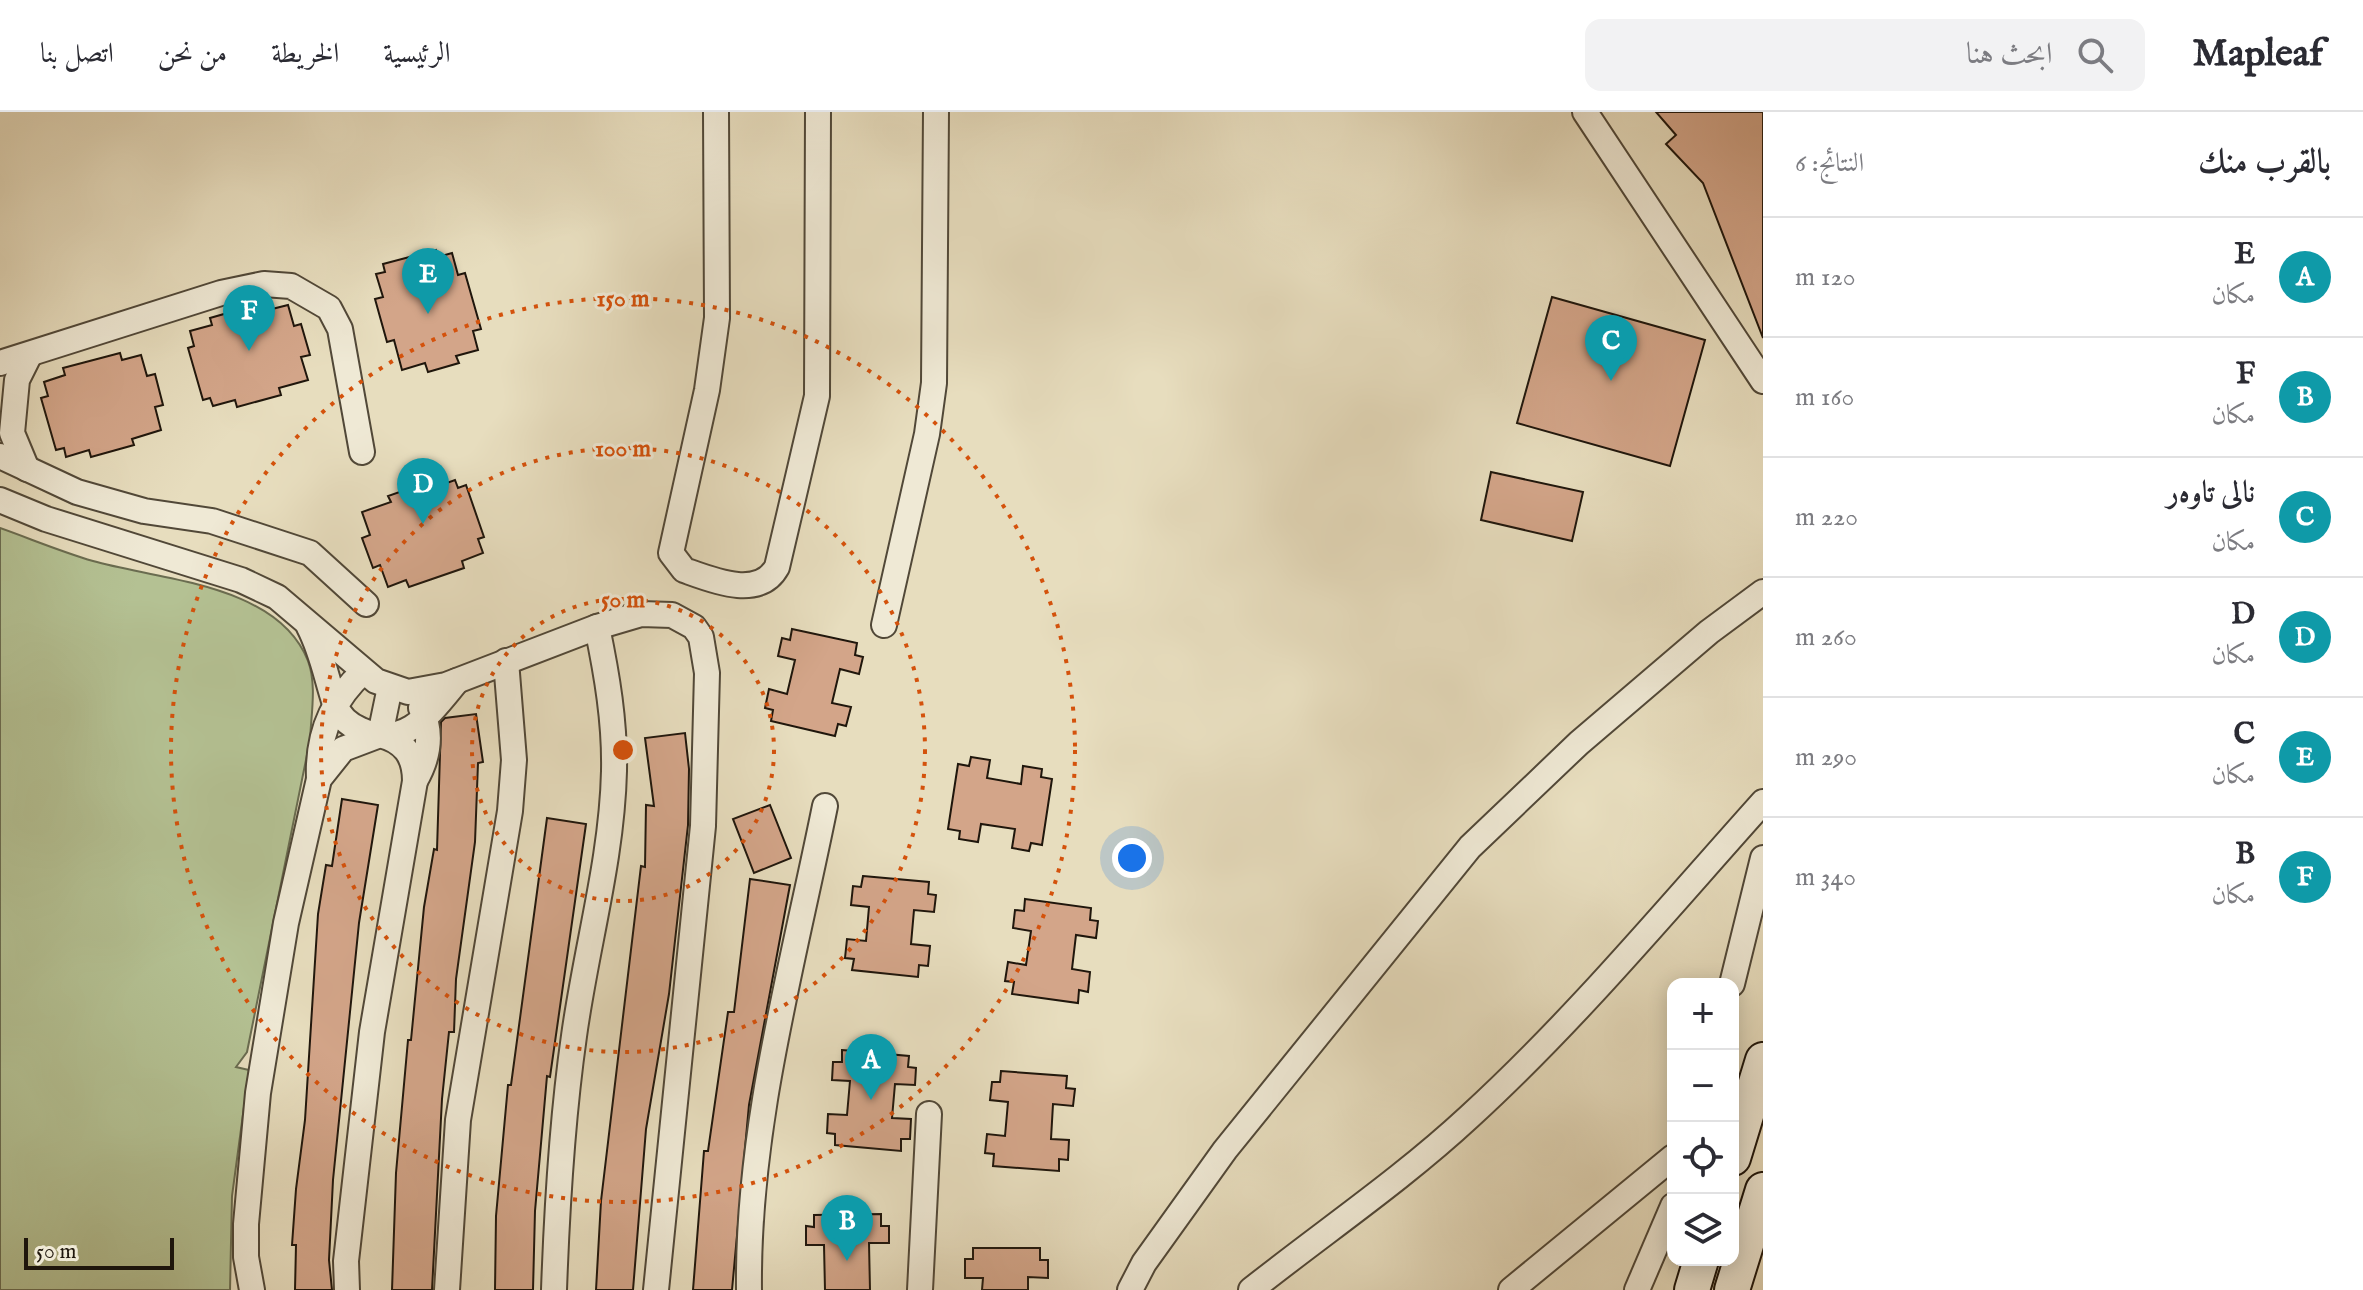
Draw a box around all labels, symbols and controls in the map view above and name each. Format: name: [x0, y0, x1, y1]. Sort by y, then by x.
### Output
search box: [1585, 19, 2145, 91]
text: Mapleaf: [2193, 31, 2323, 79]
icon: search: [2073, 33, 2117, 77]
text: ابحث هنا: [1966, 36, 2053, 74]
text: اتصل بنا: [40, 37, 114, 72]
text: من نحن: [158, 37, 227, 72]
text: الخريطة: [271, 37, 339, 72]
text: الرئيسية: [383, 37, 451, 72]
text: بالقرب منك: [2198, 141, 2331, 184]
text: النتائج: 6: [1795, 147, 1864, 180]
text: E: [2234, 236, 2255, 274]
pin: E: [402, 248, 454, 314]
text: 120 m: [1795, 261, 1855, 294]
text: A: [2296, 261, 2314, 294]
text: مكان: [2211, 279, 2255, 312]
text: 150 m: [596, 284, 650, 315]
pin: F: [223, 285, 275, 351]
pin: C: [1585, 315, 1637, 381]
text: F: [2236, 356, 2255, 394]
text: 160 m: [1795, 381, 1854, 414]
text: B: [2296, 381, 2314, 414]
text: مكان: [2211, 399, 2255, 432]
text: 100 m: [595, 434, 652, 465]
pin: D: [397, 458, 449, 524]
text: نالی تاوەر: [2167, 475, 2255, 513]
text: 220 m: [1795, 501, 1858, 534]
text: C: [2296, 501, 2314, 534]
text: مكان: [2211, 526, 2255, 559]
text: 50 m: [601, 585, 646, 616]
text: D: [2231, 596, 2255, 634]
text: 260 m: [1795, 621, 1857, 654]
text: D: [2295, 621, 2315, 654]
text: مكان: [2211, 639, 2255, 672]
text: C: [2234, 716, 2255, 754]
centre of rings: [609, 736, 637, 764]
text: 290 m: [1795, 741, 1857, 774]
text: E: [2296, 741, 2314, 774]
text: مكان: [2211, 759, 2255, 792]
text: B: [2235, 836, 2255, 874]
your location: [1112, 838, 1152, 878]
text: 340 m: [1795, 861, 1856, 894]
text: F: [2297, 861, 2313, 894]
text: مكان: [2211, 879, 2255, 912]
map controls: [1667, 978, 1739, 1266]
button: +: [1667, 978, 1739, 1050]
pin: A: [845, 1034, 897, 1100]
button: −: [1667, 1050, 1739, 1122]
button: locate: [1667, 1122, 1739, 1194]
button: layers: [1667, 1194, 1739, 1266]
pin: B: [821, 1195, 873, 1261]
scale bar: [24, 1234, 174, 1270]
text: 50 m: [36, 1238, 77, 1266]

